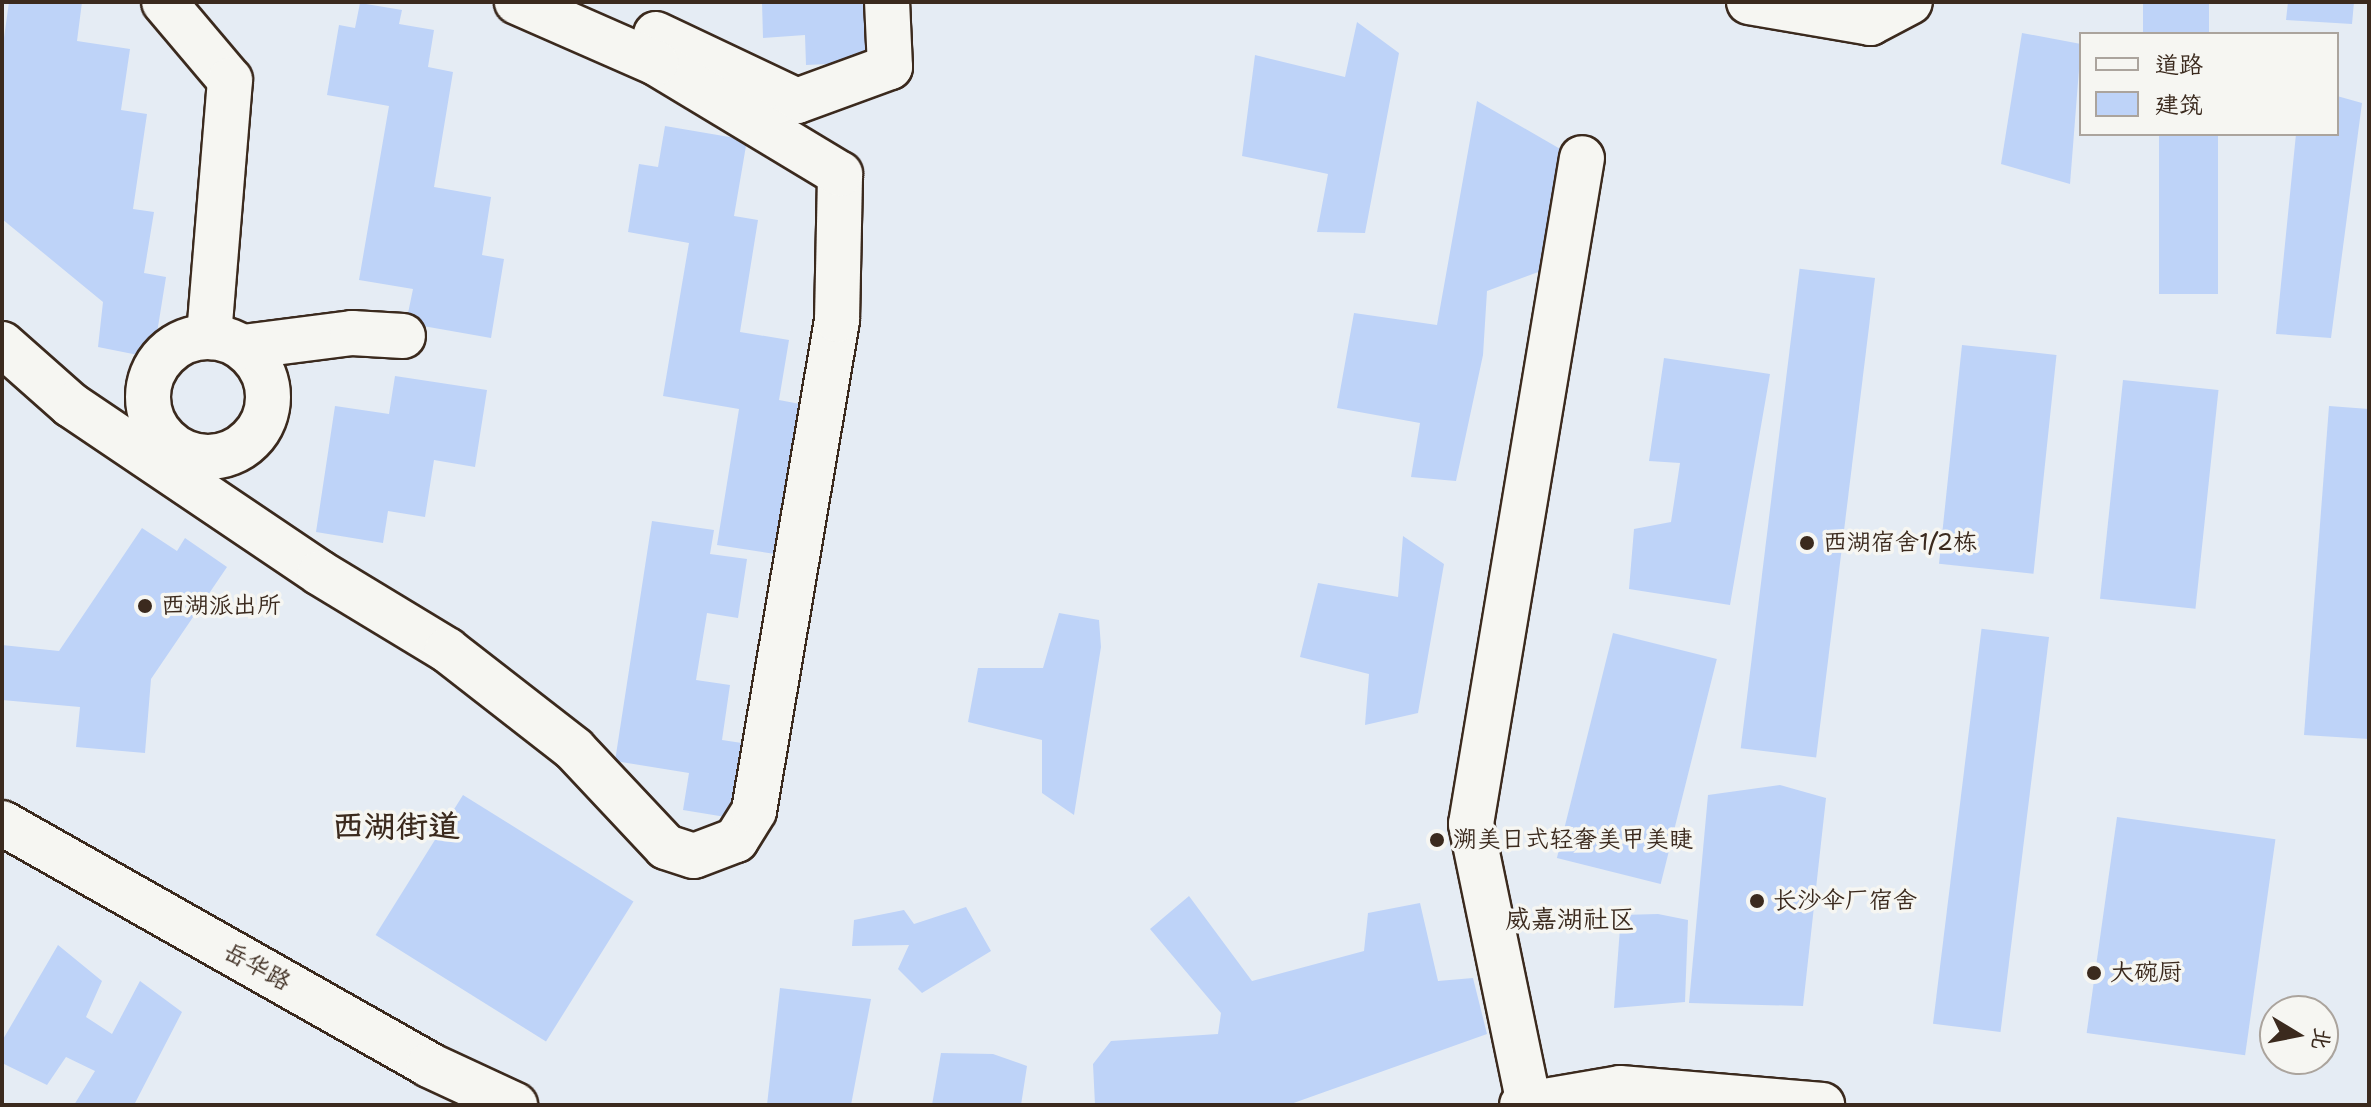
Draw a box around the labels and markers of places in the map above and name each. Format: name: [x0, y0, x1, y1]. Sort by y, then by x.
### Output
place label: 西湖宿舍1/2栋: [1823, 529, 1978, 557]
marker: 西湖宿舍1/2栋: [1798, 534, 1816, 552]
place label: 西湖派出所: [161, 592, 281, 620]
marker: 西湖派出所: [136, 597, 154, 615]
place label: 溯美日式轻奢美甲美睫: [1453, 826, 1693, 854]
marker: 溯美日式轻奢美甲美睫: [1428, 831, 1446, 849]
place label: 长沙伞厂宿舍: [1773, 887, 1917, 915]
marker: 长沙伞厂宿舍: [1748, 892, 1766, 910]
place label: 大碗厨: [2110, 959, 2182, 987]
marker: 大碗厨: [2085, 964, 2103, 982]

